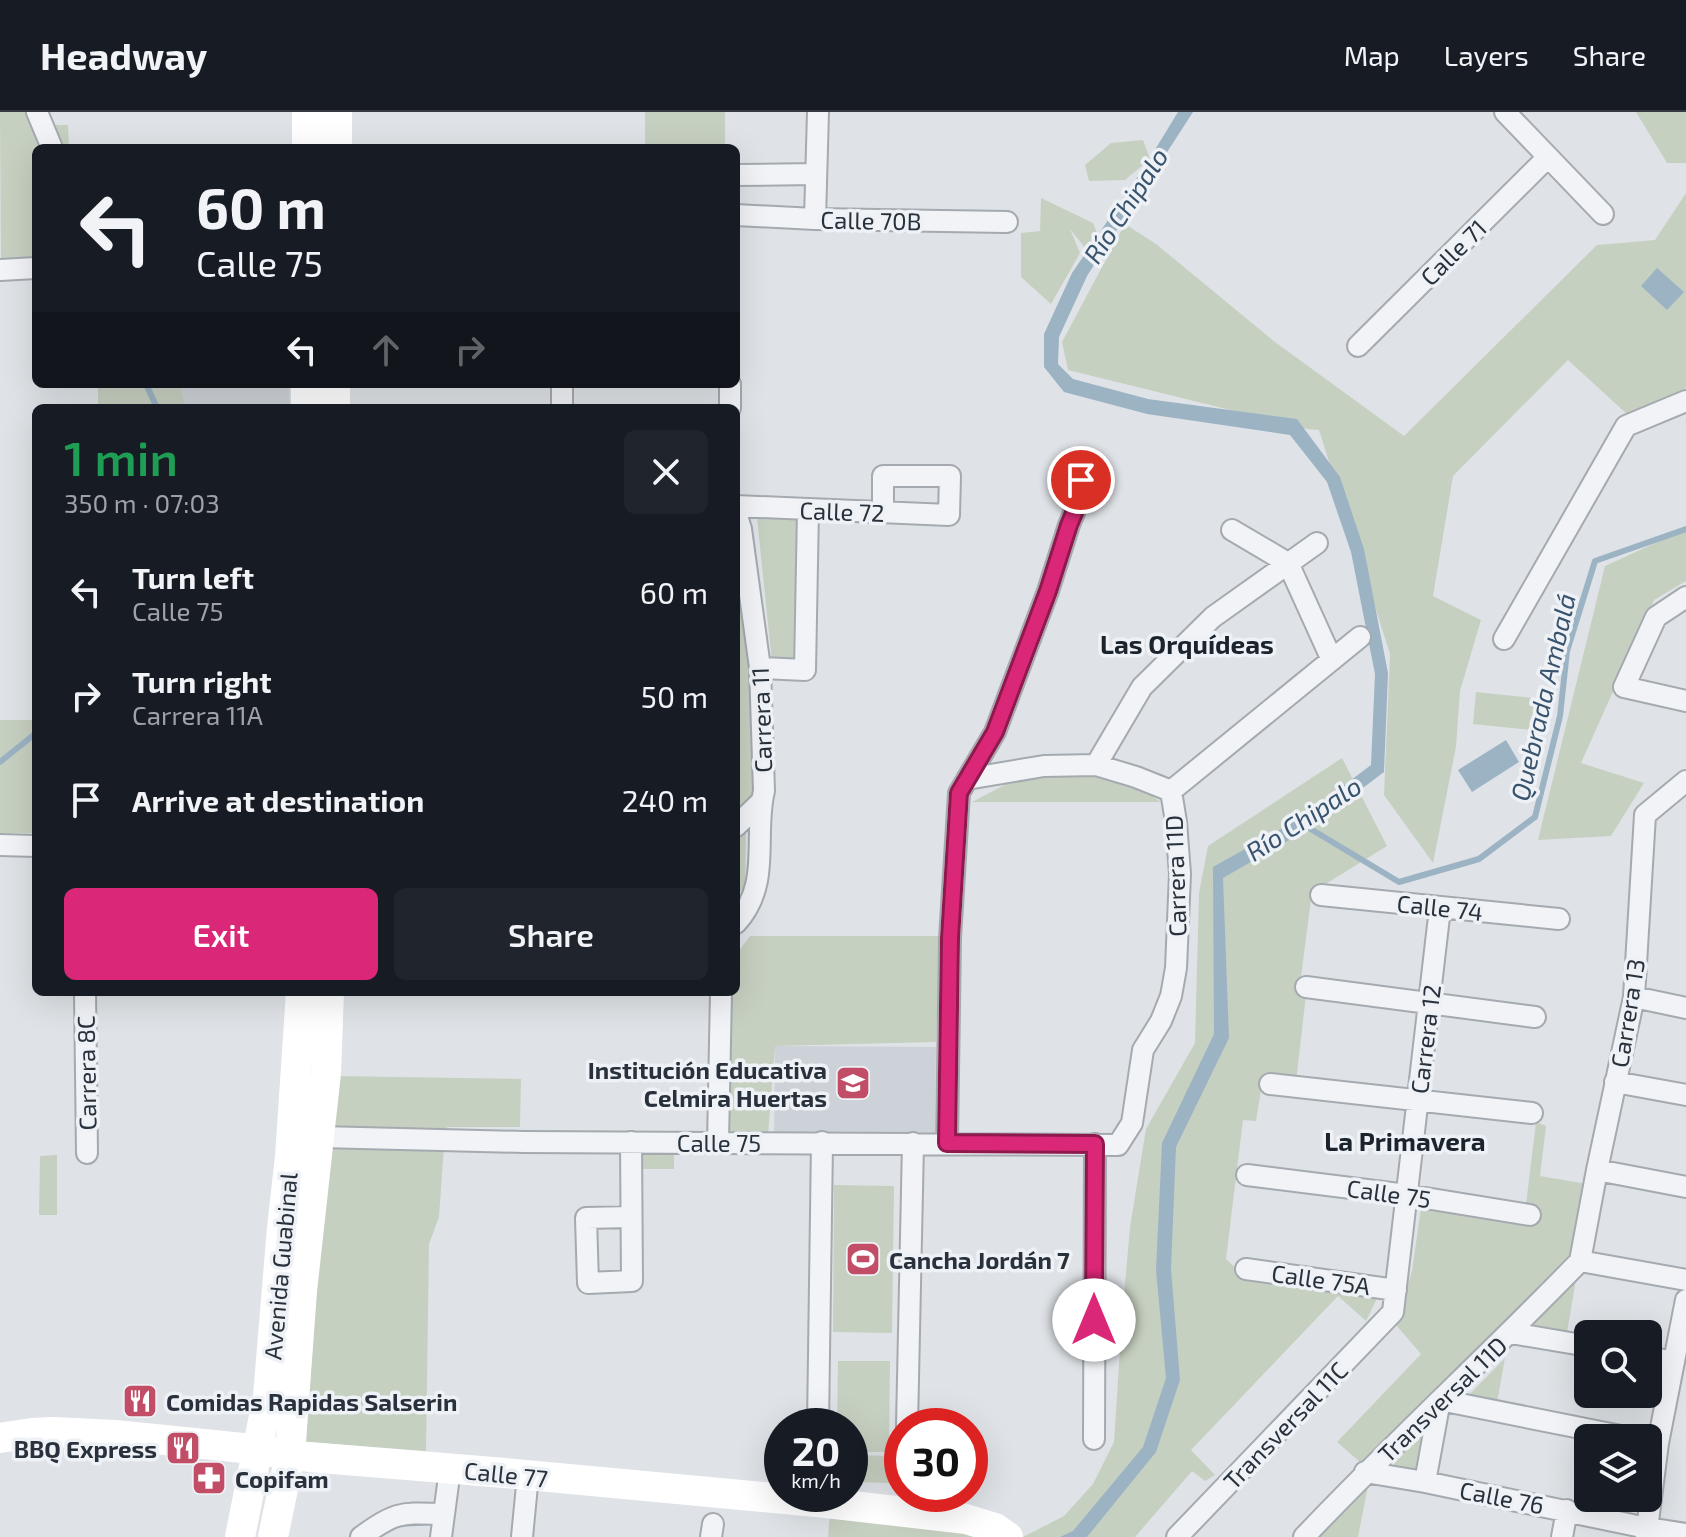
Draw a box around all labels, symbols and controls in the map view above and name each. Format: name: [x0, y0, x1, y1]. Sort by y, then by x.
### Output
text: Headway: [40, 32, 207, 78]
text: Map: [1344, 38, 1400, 72]
text: Layers: [1444, 38, 1529, 72]
text: Share: [1573, 38, 1646, 72]
water label: Río Chipalo: [1076, 142, 1174, 268]
text: 60 m: [196, 173, 326, 240]
icon: left: [64, 176, 168, 280]
street label: Calle 70B: [820, 205, 922, 235]
street label: Calle 71: [1414, 213, 1492, 291]
text: Calle 75: [196, 241, 323, 284]
icon: left: [280, 328, 324, 372]
icon: ahead: [364, 328, 408, 372]
icon: right: [448, 328, 492, 372]
text: 1 min: [64, 428, 178, 486]
button: close: [624, 430, 708, 514]
pin: [1047, 446, 1115, 514]
icon: arrive: [1059, 458, 1103, 502]
text: 350 m · 07:03: [64, 487, 220, 518]
street label: Calle 72: [799, 495, 885, 527]
text: Turn left: [132, 559, 254, 595]
icon: left: [64, 570, 108, 614]
text: 60 m: [640, 574, 708, 610]
water label: Quebrada Ambalá: [1503, 590, 1582, 804]
text: Calle 75: [132, 595, 224, 626]
district label: Las Orquídeas: [1100, 628, 1274, 659]
text: Turn right: [132, 663, 272, 699]
street label: Carrera 11: [745, 667, 777, 773]
icon: right: [64, 674, 108, 718]
text: 50 m: [641, 678, 708, 714]
text: Carrera 11A: [132, 699, 263, 730]
water label: Río Chipalo: [1240, 769, 1366, 867]
icon: arrive: [64, 778, 108, 822]
text: Arrive at destination: [132, 782, 424, 818]
text: 240 m: [622, 782, 708, 818]
street label: Carrera 11D: [1158, 815, 1192, 937]
button: Exit: [64, 888, 378, 980]
button: Share: [394, 888, 708, 980]
street label: Calle 74: [1396, 888, 1484, 926]
street label: Carrera 13: [1604, 957, 1650, 1069]
street label: Carrera 12: [1404, 983, 1446, 1095]
street label: Carrera 8C: [70, 1015, 102, 1131]
place label: Institución Educativa Celmira Huertas: [588, 1055, 827, 1112]
school or university icon: Institución Educativa Celmira Huertas: [834, 1064, 872, 1102]
district label: La Primavera: [1324, 1125, 1486, 1156]
street label: Calle 75: [677, 1128, 761, 1157]
street label: Avenida Guabinal: [257, 1171, 303, 1361]
street label: Calle 75: [1345, 1173, 1433, 1213]
sports icon: Cancha Jordán 7: [844, 1240, 882, 1278]
place label: Cancha Jordán 7: [889, 1245, 1070, 1274]
street label: Calle 75A: [1270, 1258, 1372, 1300]
position arrow: [1052, 1278, 1136, 1362]
map controls: [1574, 1320, 1662, 1512]
button: search: [1574, 1320, 1662, 1408]
street label: Transversal 11D: [1372, 1330, 1512, 1468]
street label: Transversal 11C: [1217, 1355, 1353, 1495]
restaurant icon: Comidas Rapidas Salserin: [121, 1382, 159, 1420]
place label: Comidas Rapidas Salserin: [166, 1387, 457, 1416]
speed limit sign: 30: [884, 1408, 988, 1512]
button: layers: [1574, 1424, 1662, 1512]
text: 20: [792, 1426, 840, 1474]
restaurant icon: BBQ Express: [164, 1429, 202, 1467]
place label: BBQ Express: [14, 1434, 157, 1464]
street label: Calle 77: [463, 1455, 549, 1493]
pharmacy icon: Copifam: [190, 1459, 228, 1497]
place label: Copifam: [235, 1464, 329, 1493]
text: km/h: [791, 1468, 841, 1492]
street label: Calle 76: [1457, 1475, 1547, 1519]

